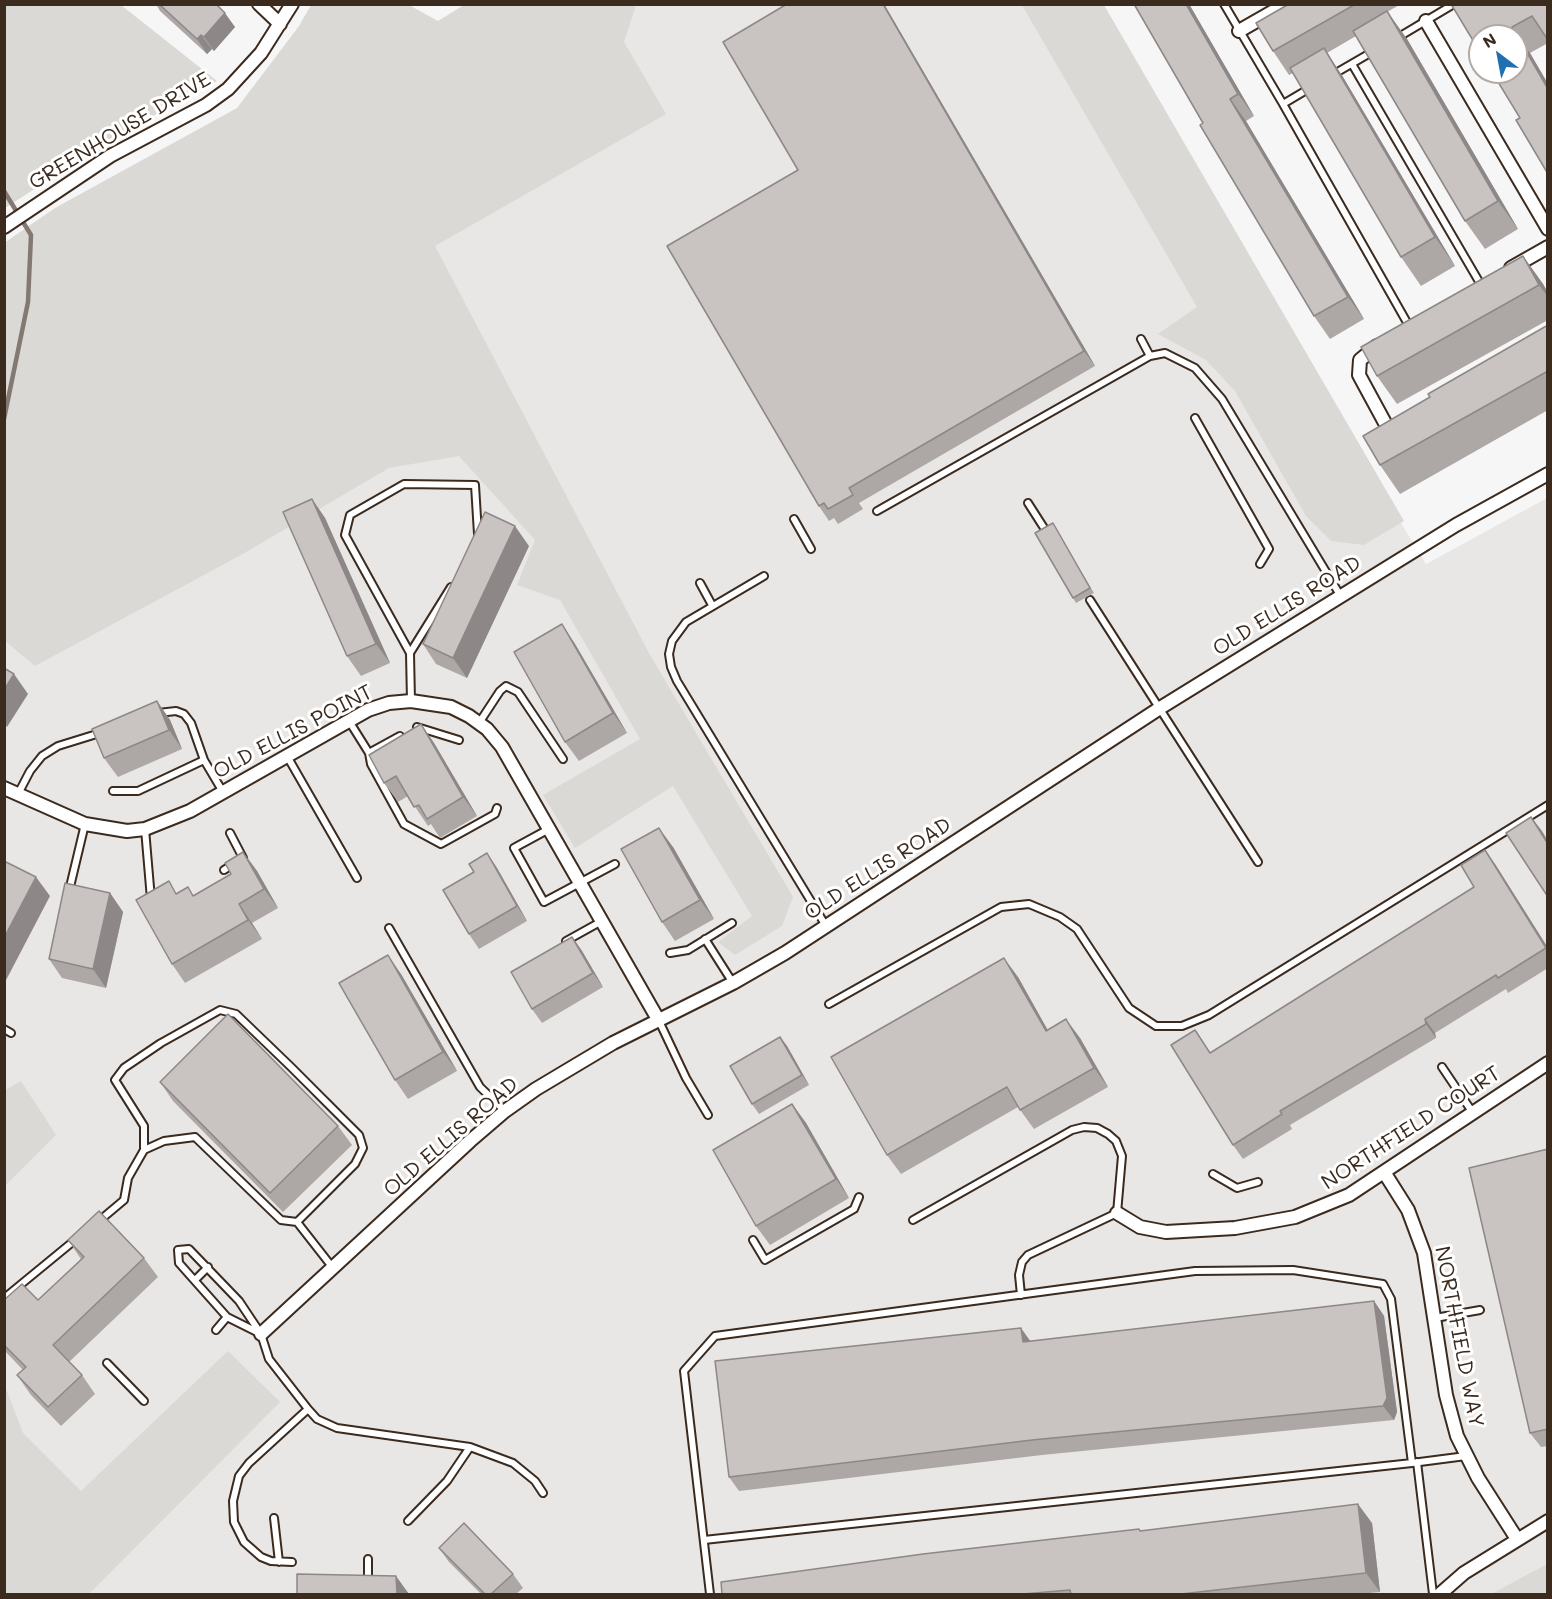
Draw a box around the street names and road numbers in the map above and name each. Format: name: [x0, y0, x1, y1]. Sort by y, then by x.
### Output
street label: GREENHOUSE DRIVE: [25, 67, 215, 195]
street label: OLD ELLIS ROAD: [1208, 550, 1366, 662]
street label: OLD ELLIS POINT: [209, 679, 377, 785]
street label: OLD ELLIS ROAD: [800, 812, 956, 926]
street label: NORTHFIELD COURT: [1317, 1061, 1505, 1195]
street label: OLD ELLIS ROAD: [379, 1072, 523, 1202]
street label: NORTHFIELD WAY: [1429, 1244, 1489, 1430]

